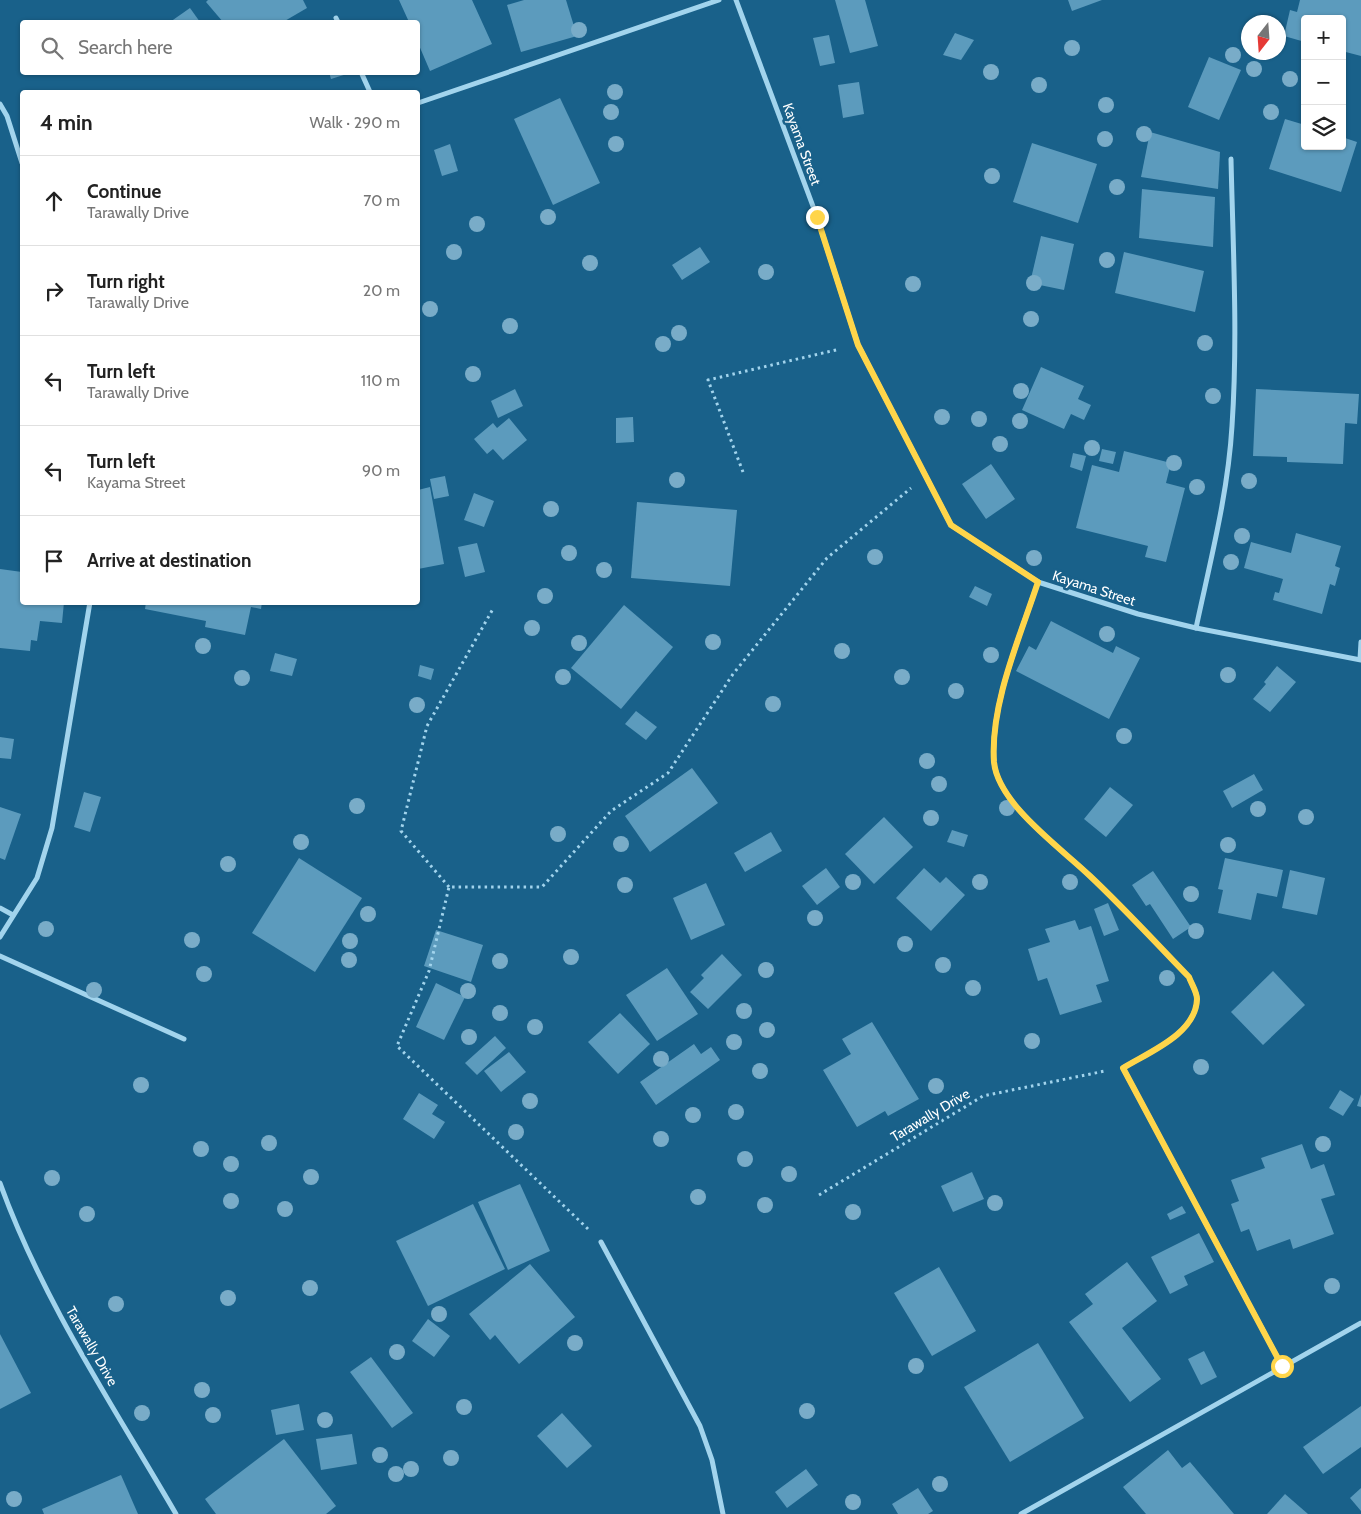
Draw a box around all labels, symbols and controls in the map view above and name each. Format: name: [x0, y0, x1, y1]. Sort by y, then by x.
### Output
north arrow: [1241, 15, 1286, 60]
map controls: [1301, 15, 1346, 150]
button: +: [1301, 15, 1346, 60]
search box: [20, 20, 420, 75]
icon: search: [38, 34, 66, 62]
text: Search here: [78, 36, 172, 59]
button: −: [1301, 60, 1346, 105]
street label: Kayama Street: [779, 100, 825, 188]
button: layers: [1301, 105, 1346, 150]
text: 4 min: [40, 110, 93, 135]
text: Walk · 290 m: [310, 113, 400, 132]
text: Continue: [87, 180, 161, 203]
icon: ahead: [40, 187, 68, 215]
text: 70 m: [363, 191, 400, 210]
text: Tarawally Drive: [87, 203, 189, 222]
route end: [806, 206, 829, 229]
text: Turn right: [87, 270, 165, 293]
icon: right: [40, 277, 68, 305]
text: 20 m: [363, 281, 400, 300]
text: Tarawally Drive: [87, 293, 189, 312]
text: Turn left: [87, 360, 155, 383]
icon: left: [40, 367, 68, 395]
text: 110 m: [361, 371, 400, 390]
text: Tarawally Drive: [87, 383, 189, 402]
text: Turn left: [87, 450, 155, 473]
icon: left: [40, 457, 68, 485]
text: 90 m: [362, 461, 400, 480]
text: Kayama Street: [87, 473, 186, 492]
icon: arrive: [40, 547, 68, 575]
text: Arrive at destination: [87, 549, 251, 572]
street label: Kayama Street: [1050, 566, 1138, 610]
street label: Tarawally Drive: [887, 1084, 973, 1146]
street label: Tarawally Drive: [62, 1303, 122, 1389]
route start: [1271, 1355, 1294, 1378]

